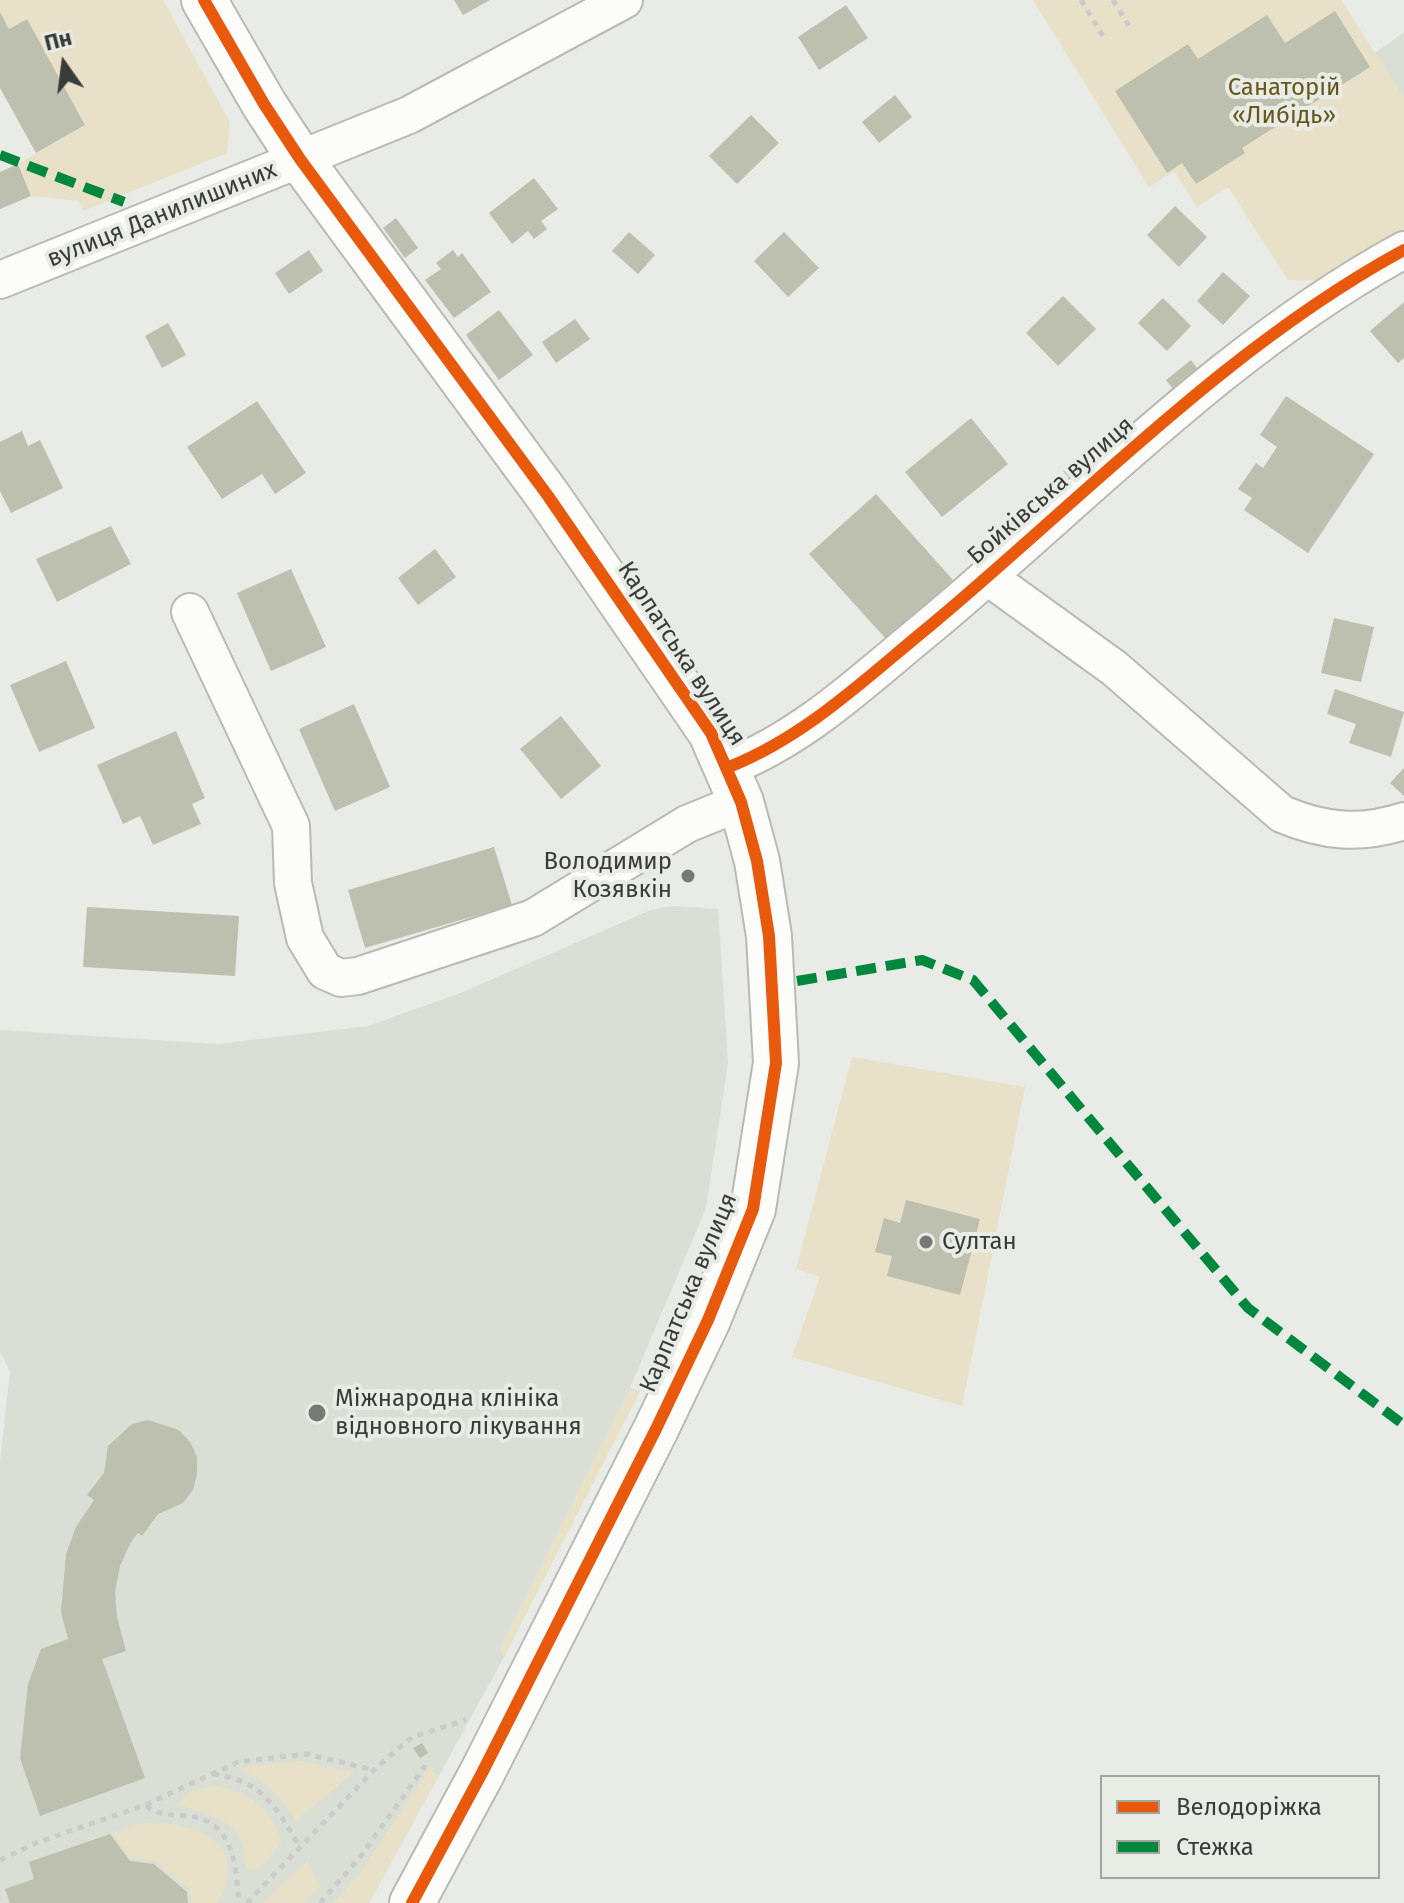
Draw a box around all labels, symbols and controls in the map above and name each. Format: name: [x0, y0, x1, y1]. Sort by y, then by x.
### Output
north arrow: [24, 24, 104, 104]
text: Пн: [41, 24, 75, 57]
park label: Санаторій «Либідь»: [1228, 74, 1340, 130]
street label: вулиця Данилишиних: [43, 156, 281, 274]
street label: Бойківська вулиця: [962, 411, 1140, 571]
street label: Карпатська вулиця: [611, 556, 751, 752]
place label: Володимир Козявкін: [543, 848, 672, 904]
marker: Володимир Козявкін: [679, 867, 697, 885]
street label: Карпатська вулиця: [634, 1189, 744, 1397]
place label: Султан: [942, 1228, 1017, 1256]
marker: Султан: [917, 1233, 935, 1251]
place label: Міжнародна клініка відновного лікування: [335, 1385, 582, 1441]
marker: Міжнародна клініка відновного лікування: [306, 1402, 328, 1424]
legend: [1100, 1775, 1380, 1879]
text: Велодоріжка: [1176, 1793, 1322, 1821]
text: Стежка: [1176, 1833, 1254, 1861]

